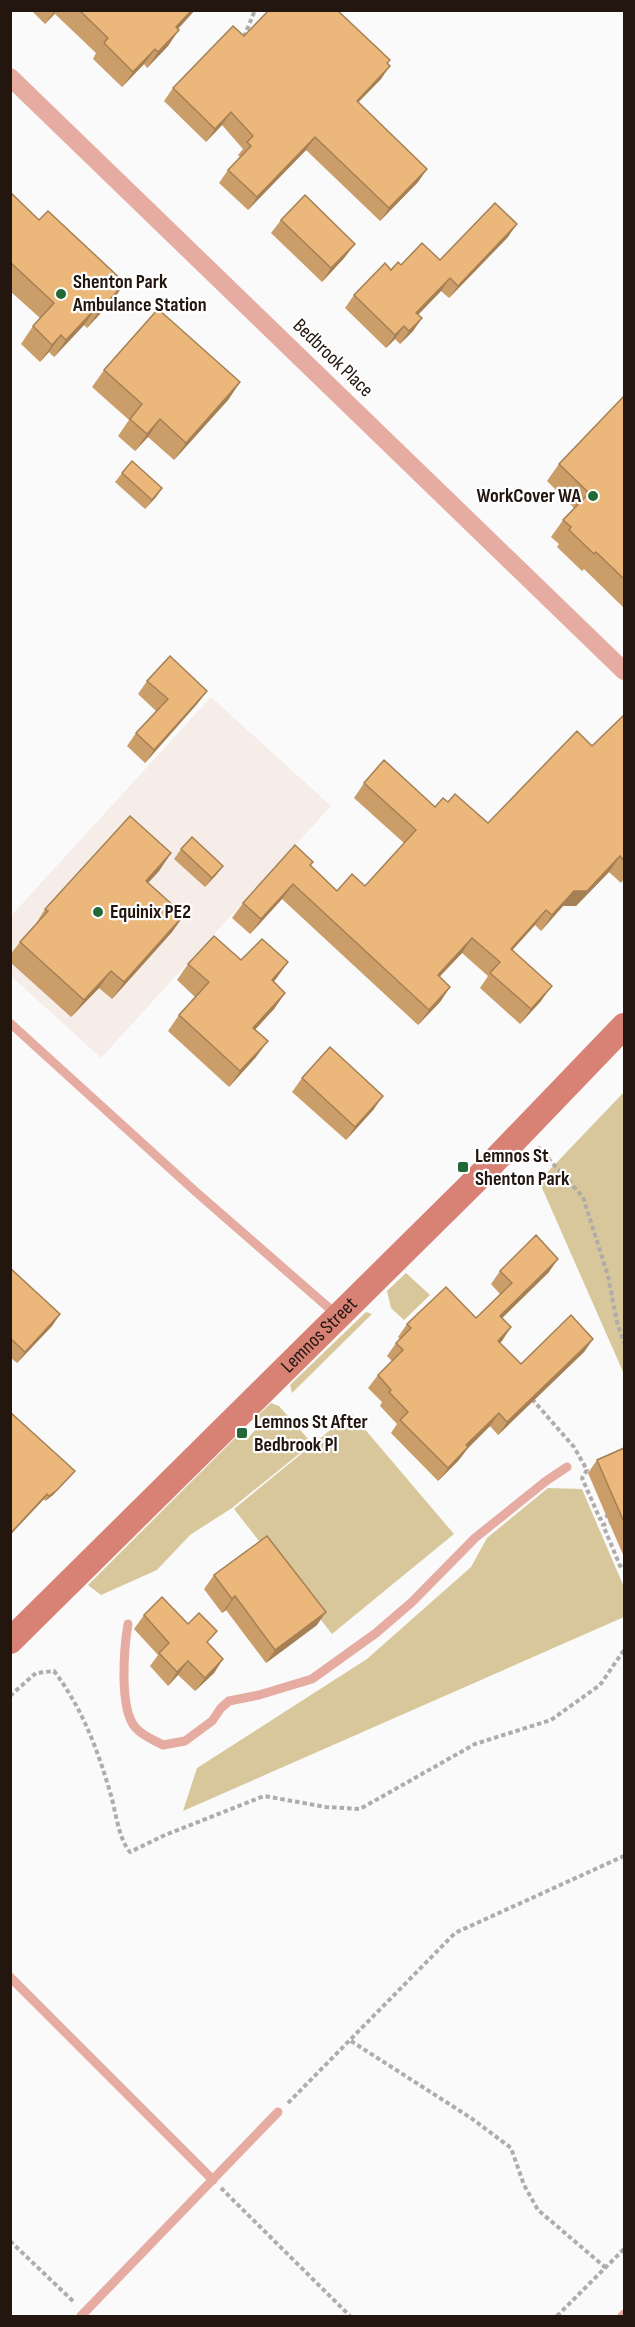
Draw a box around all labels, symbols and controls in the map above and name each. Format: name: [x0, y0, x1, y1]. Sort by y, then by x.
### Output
place label: Shenton Park Ambulance Station: [72, 270, 207, 317]
marker: Shenton Park Ambulance Station: [54, 287, 68, 301]
street label: Bedbrook Place: [288, 314, 378, 402]
place label: WorkCover WA: [477, 484, 581, 508]
marker: WorkCover WA: [586, 489, 600, 503]
place label: Equinix PE2: [110, 900, 191, 924]
marker: Equinix PE2: [91, 905, 105, 919]
place label: Lemnos St Shenton Park: [475, 1144, 570, 1191]
marker: Lemnos St Shenton Park: [456, 1160, 470, 1174]
street label: Lemnos Street: [276, 1292, 362, 1378]
place label: Lemnos St After Bedbrook Pl: [254, 1410, 368, 1457]
marker: Lemnos St After Bedbrook Pl: [235, 1426, 249, 1440]

